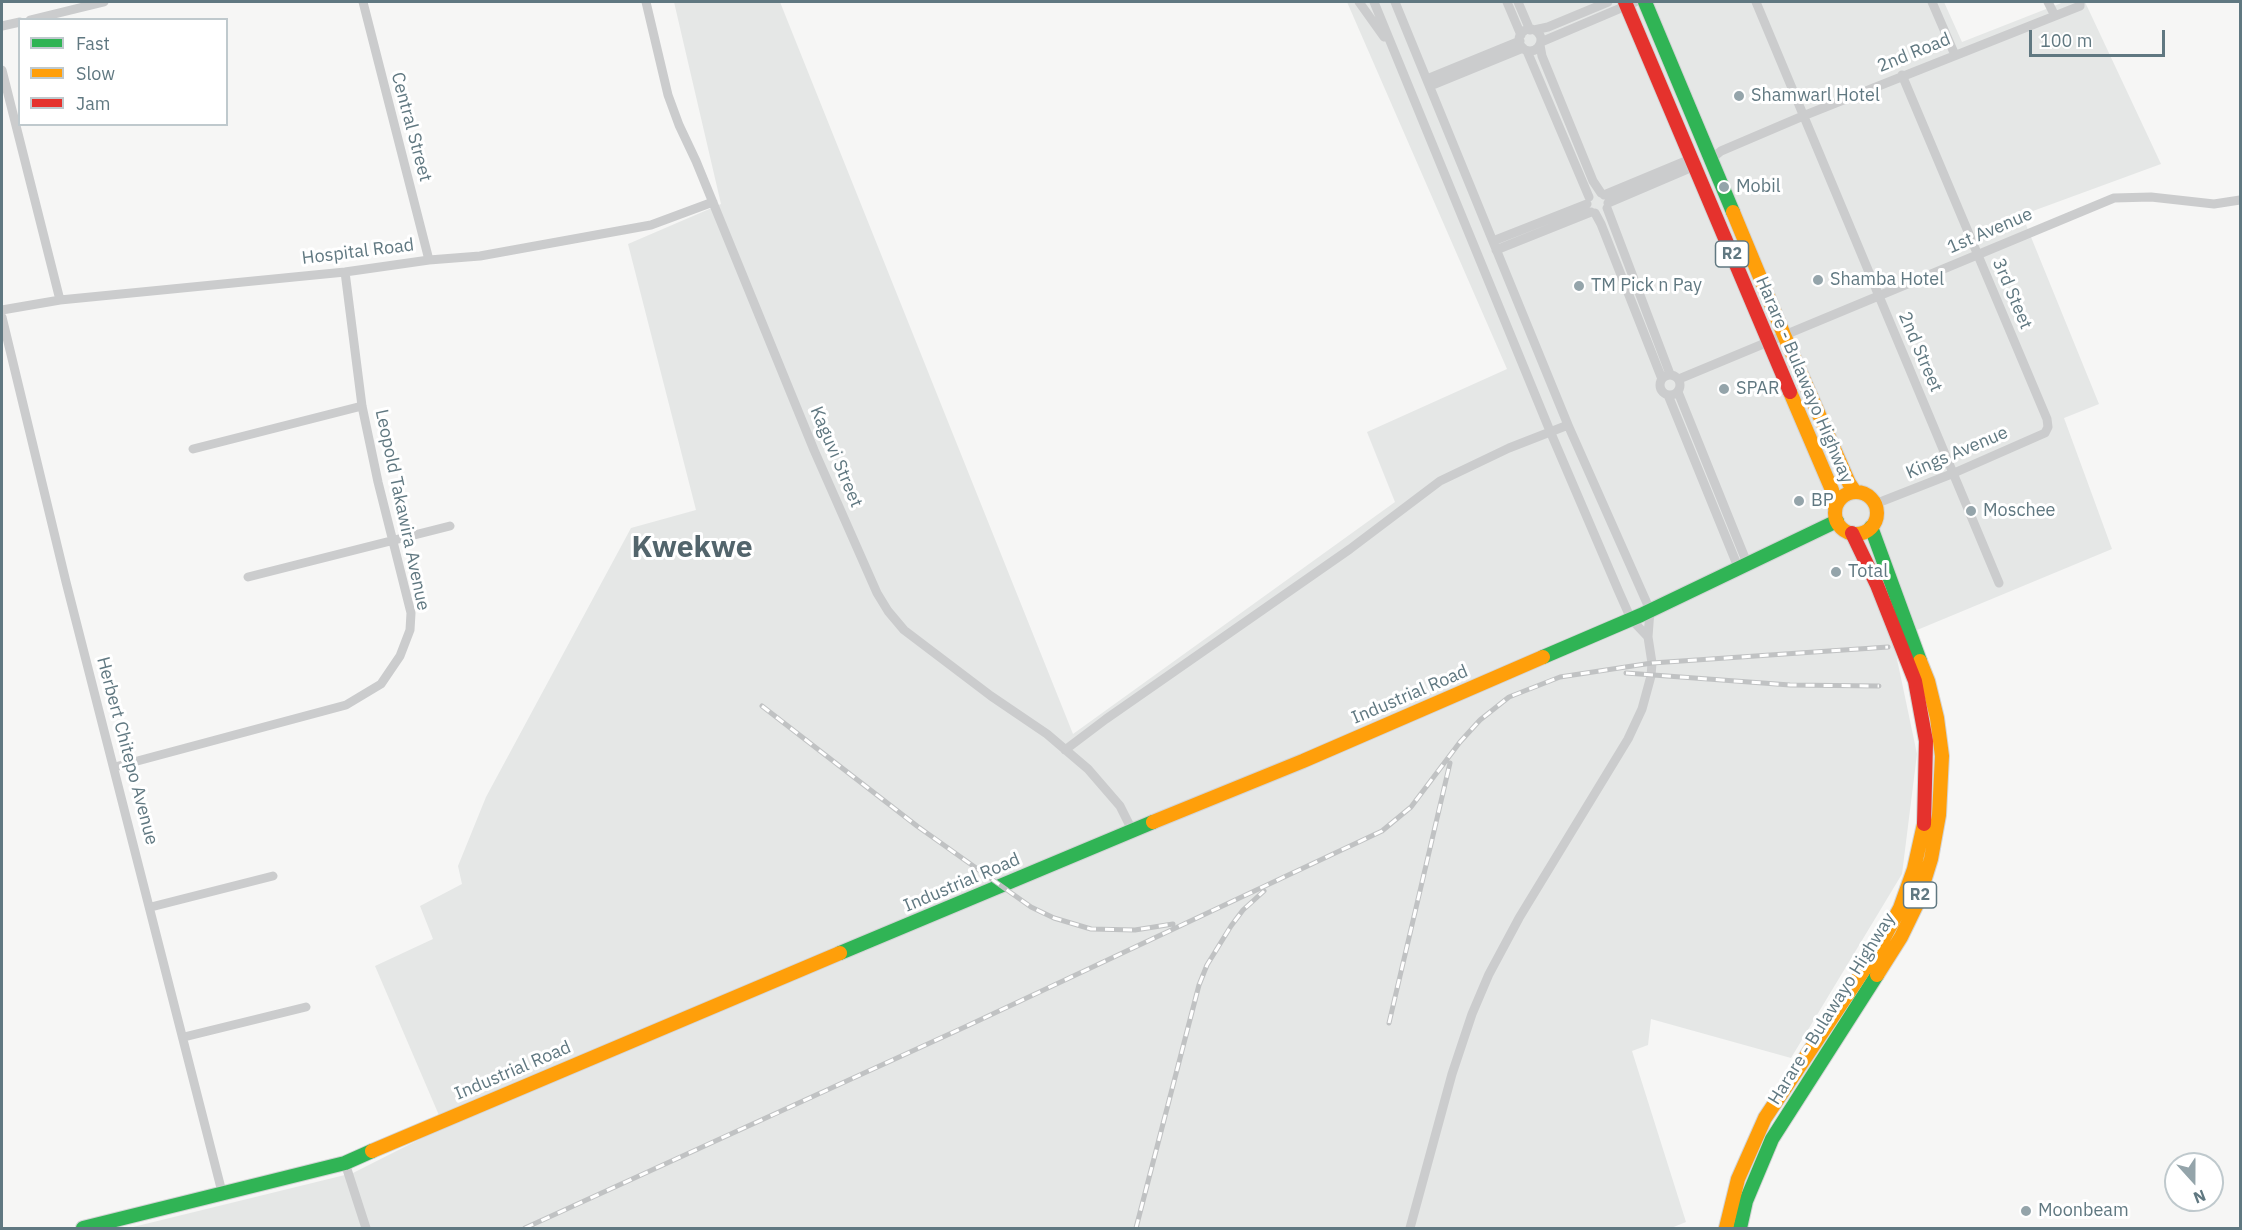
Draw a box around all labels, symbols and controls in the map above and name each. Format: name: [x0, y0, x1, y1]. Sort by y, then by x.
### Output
legend: [18, 18, 228, 126]
scale bar: [2032, 18, 2168, 56]
street label: 2nd Road: [1874, 29, 1954, 77]
text: 100 m: [2040, 29, 2092, 52]
text: Fast: [76, 32, 110, 55]
text: Slow: [76, 62, 115, 85]
street label: Central Street: [386, 70, 436, 184]
place label: Shamwarl Hotel: [1751, 85, 1880, 107]
marker: Shamwarl Hotel: [1732, 89, 1746, 103]
text: Jam: [76, 92, 111, 115]
place label: Mobil: [1736, 176, 1781, 198]
marker: Mobil: [1717, 180, 1731, 194]
street label: 1st Avenue: [1944, 203, 2036, 259]
street label: Hospital Road: [301, 234, 415, 270]
road number: R2: [1716, 241, 1748, 267]
street label: 3rd Steet: [1987, 255, 2037, 333]
place label: Shamba Hotel: [1830, 269, 1944, 291]
street label: Harare - Bulawayo Highway: [1751, 273, 1857, 487]
marker: Shamba Hotel: [1811, 273, 1825, 287]
place label: TM Pick n Pay: [1591, 275, 1702, 297]
marker: TM Pick n Pay: [1572, 279, 1586, 293]
street label: 2nd Street: [1893, 309, 1947, 395]
place label: SPAR: [1736, 378, 1780, 400]
marker: SPAR: [1717, 382, 1731, 396]
street label: Kaguvi Street: [805, 403, 867, 511]
street label: Leopold Takawira Avenue: [370, 407, 434, 613]
street label: Kings Avenue: [1903, 422, 2011, 484]
place label: BP: [1811, 490, 1834, 512]
marker: BP: [1792, 494, 1806, 508]
place label: Moschee: [1983, 500, 2056, 522]
marker: Moschee: [1964, 504, 1978, 518]
district label: Kwekwe: [631, 530, 753, 566]
place label: Total: [1848, 561, 1888, 583]
marker: Total: [1829, 565, 1843, 579]
street label: Herbert Chitepo Avenue: [92, 655, 162, 847]
street label: Industrial Road: [1349, 661, 1471, 729]
street label: Industrial Road: [901, 849, 1023, 917]
road number: R2: [1904, 882, 1936, 908]
street label: Harare - Bulawayo Highway: [1764, 909, 1900, 1109]
street label: Industrial Road: [452, 1037, 574, 1105]
north arrow: [2164, 1152, 2224, 1212]
text: N: [2191, 1186, 2209, 1208]
place label: Moonbeam: [2038, 1200, 2129, 1222]
marker: Moonbeam: [2019, 1204, 2033, 1218]

